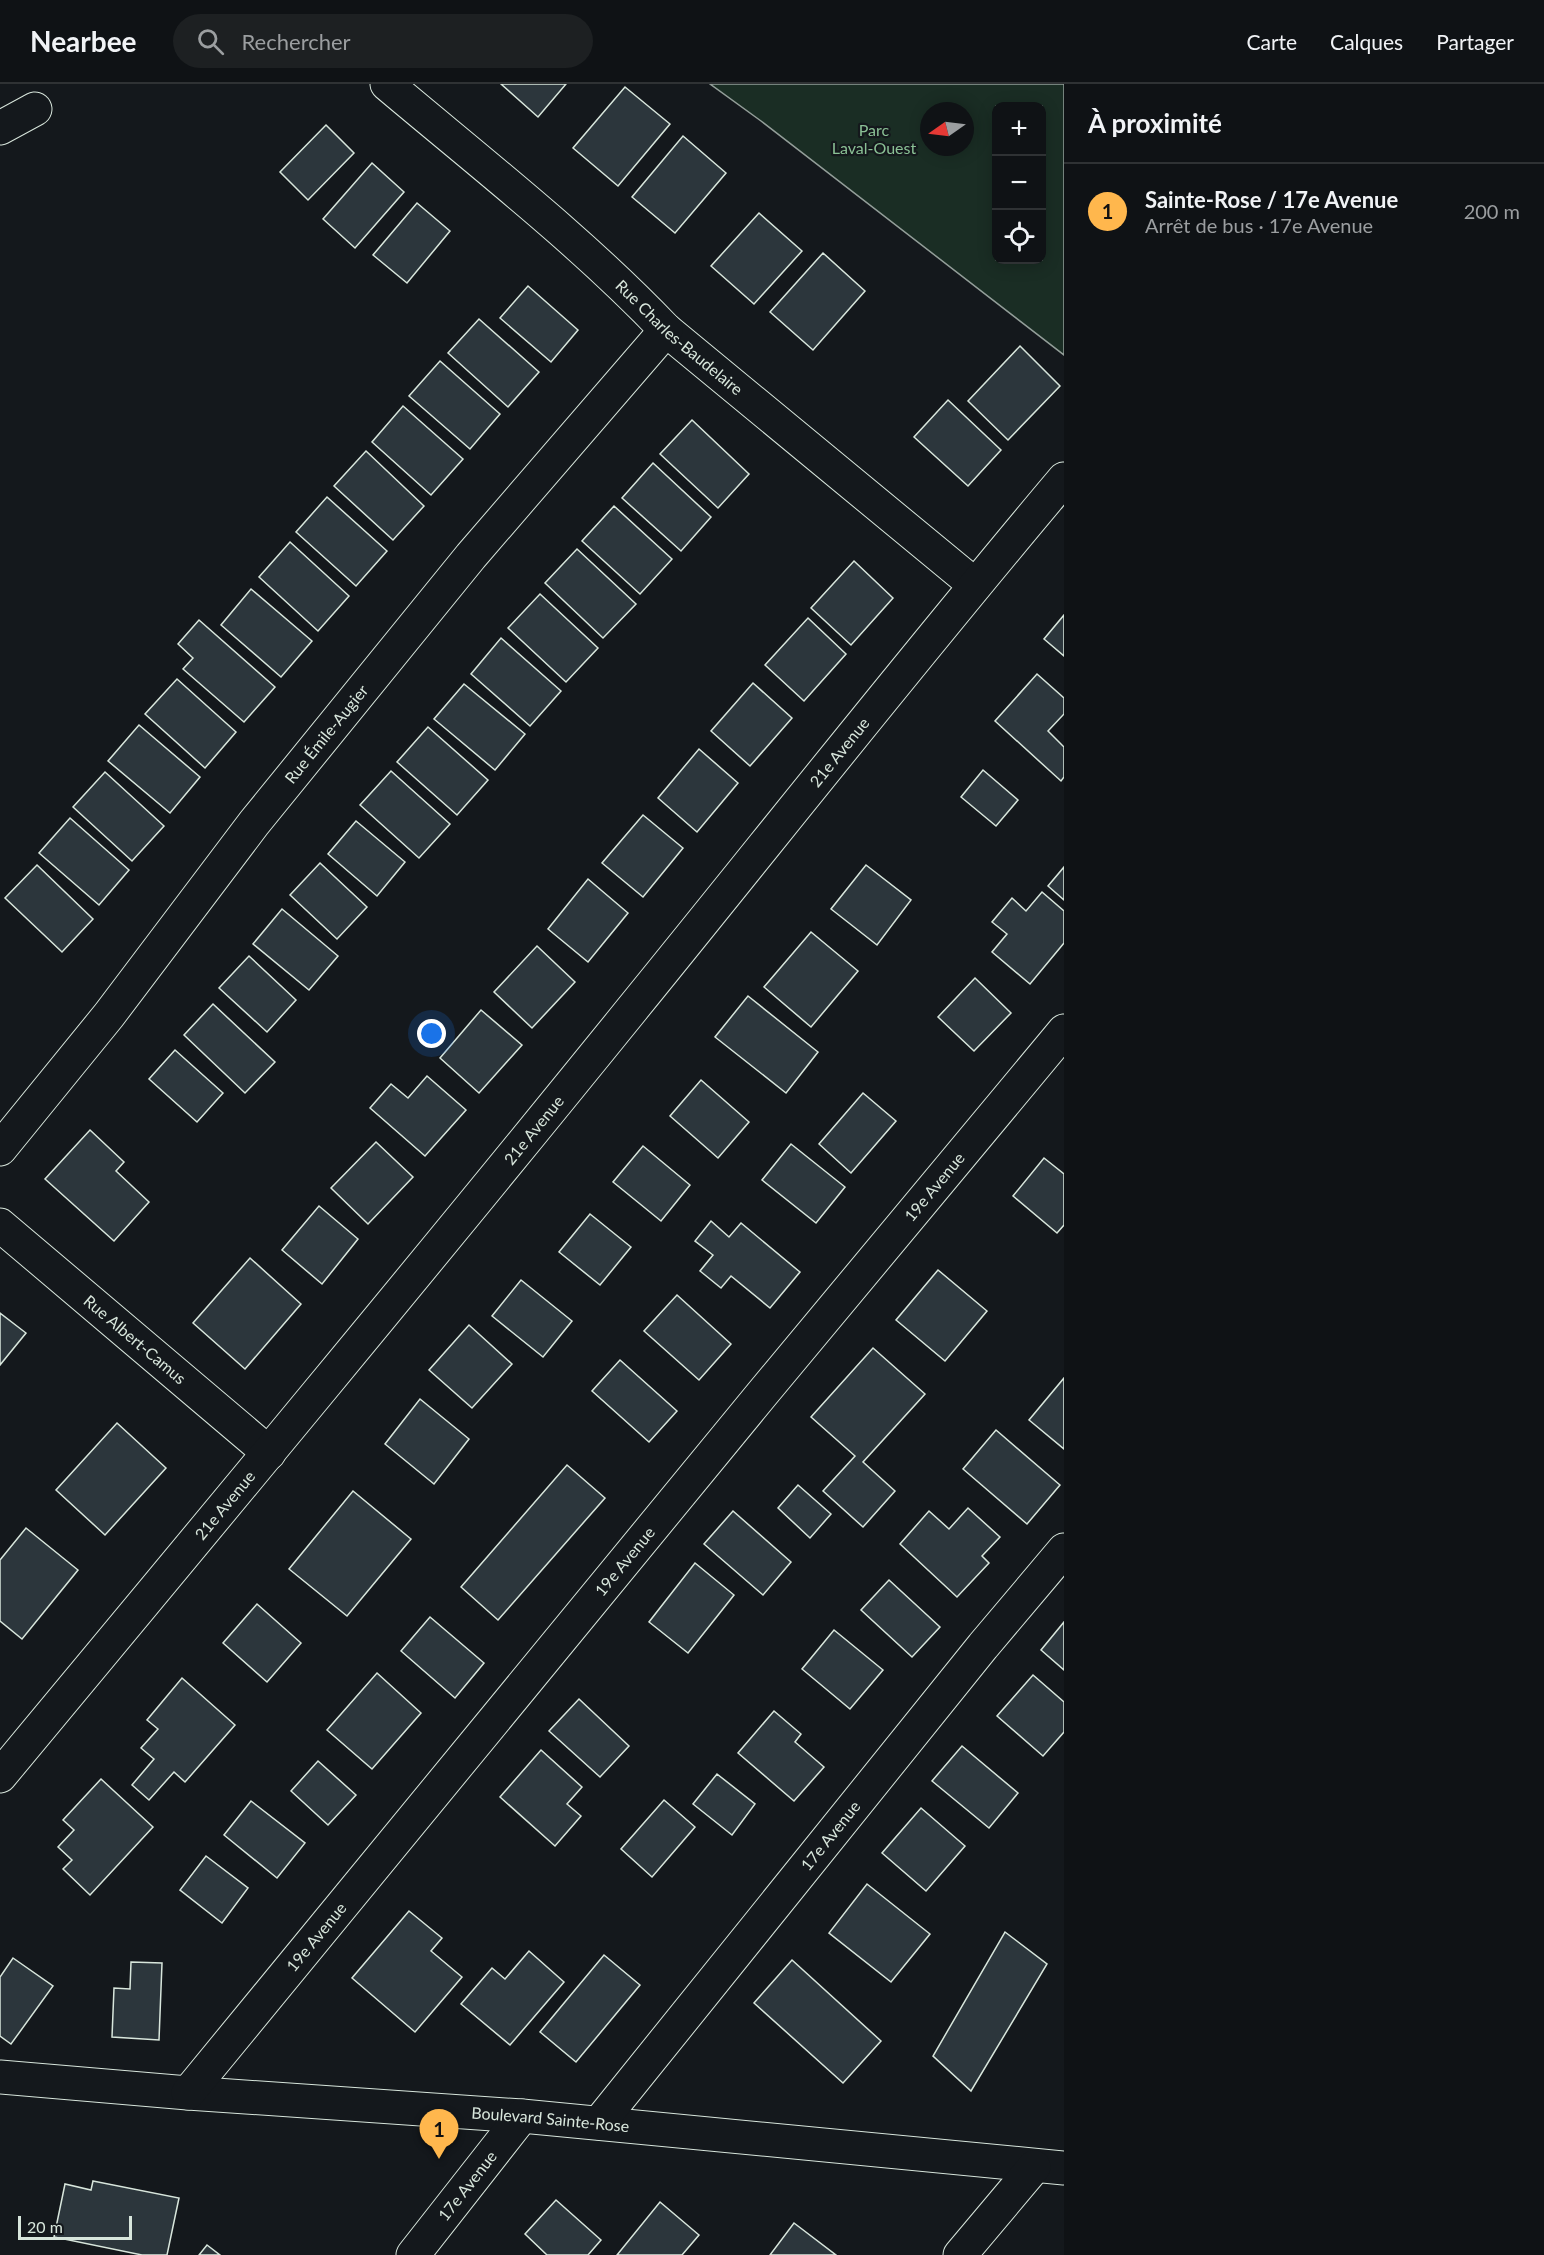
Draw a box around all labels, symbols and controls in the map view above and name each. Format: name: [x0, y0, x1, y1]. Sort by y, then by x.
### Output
search box: [173, 14, 593, 68]
text: Nearbee: [30, 24, 137, 58]
icon: search: [194, 25, 227, 58]
text: Rechercher: [242, 28, 351, 55]
text: Carte: [1246, 29, 1297, 54]
text: Calques: [1330, 29, 1403, 54]
text: Partager: [1436, 29, 1514, 54]
north arrow: [920, 102, 974, 156]
map controls: [992, 102, 1046, 264]
button: +: [992, 102, 1046, 156]
text: À proximité: [1088, 107, 1222, 139]
park label: Parc Laval-Ouest: [832, 120, 916, 157]
button: −: [992, 156, 1046, 210]
text: Sainte-Rose / 17e Avenue: [1145, 186, 1398, 213]
text: 1: [1102, 199, 1113, 223]
text: 200 m: [1464, 199, 1520, 223]
button: locate: [992, 210, 1046, 264]
text: Arrêt de bus · 17e Avenue: [1145, 213, 1373, 237]
street label: Rue Charles-Baudelaire: [612, 275, 747, 399]
street label: Rue Émile-Augier: [280, 680, 372, 787]
street label: 21e Avenue: [805, 713, 873, 790]
your location: [417, 1019, 446, 1048]
street label: 21e Avenue: [500, 1091, 567, 1168]
street label: 19e Avenue: [900, 1148, 968, 1225]
street label: Rue Albert-Camus: [80, 1290, 190, 1388]
street label: 21e Avenue: [191, 1467, 258, 1543]
street label: 19e Avenue: [590, 1523, 658, 1599]
street label: 17e Avenue: [796, 1797, 864, 1874]
street label: 19e Avenue: [282, 1898, 350, 1975]
street label: Boulevard Sainte-Rose: [471, 2103, 630, 2135]
pin: 1: [420, 2110, 458, 2159]
street label: 17e Avenue: [434, 2147, 500, 2224]
scale bar: [18, 2213, 132, 2240]
text: 20 m: [27, 2217, 63, 2236]

